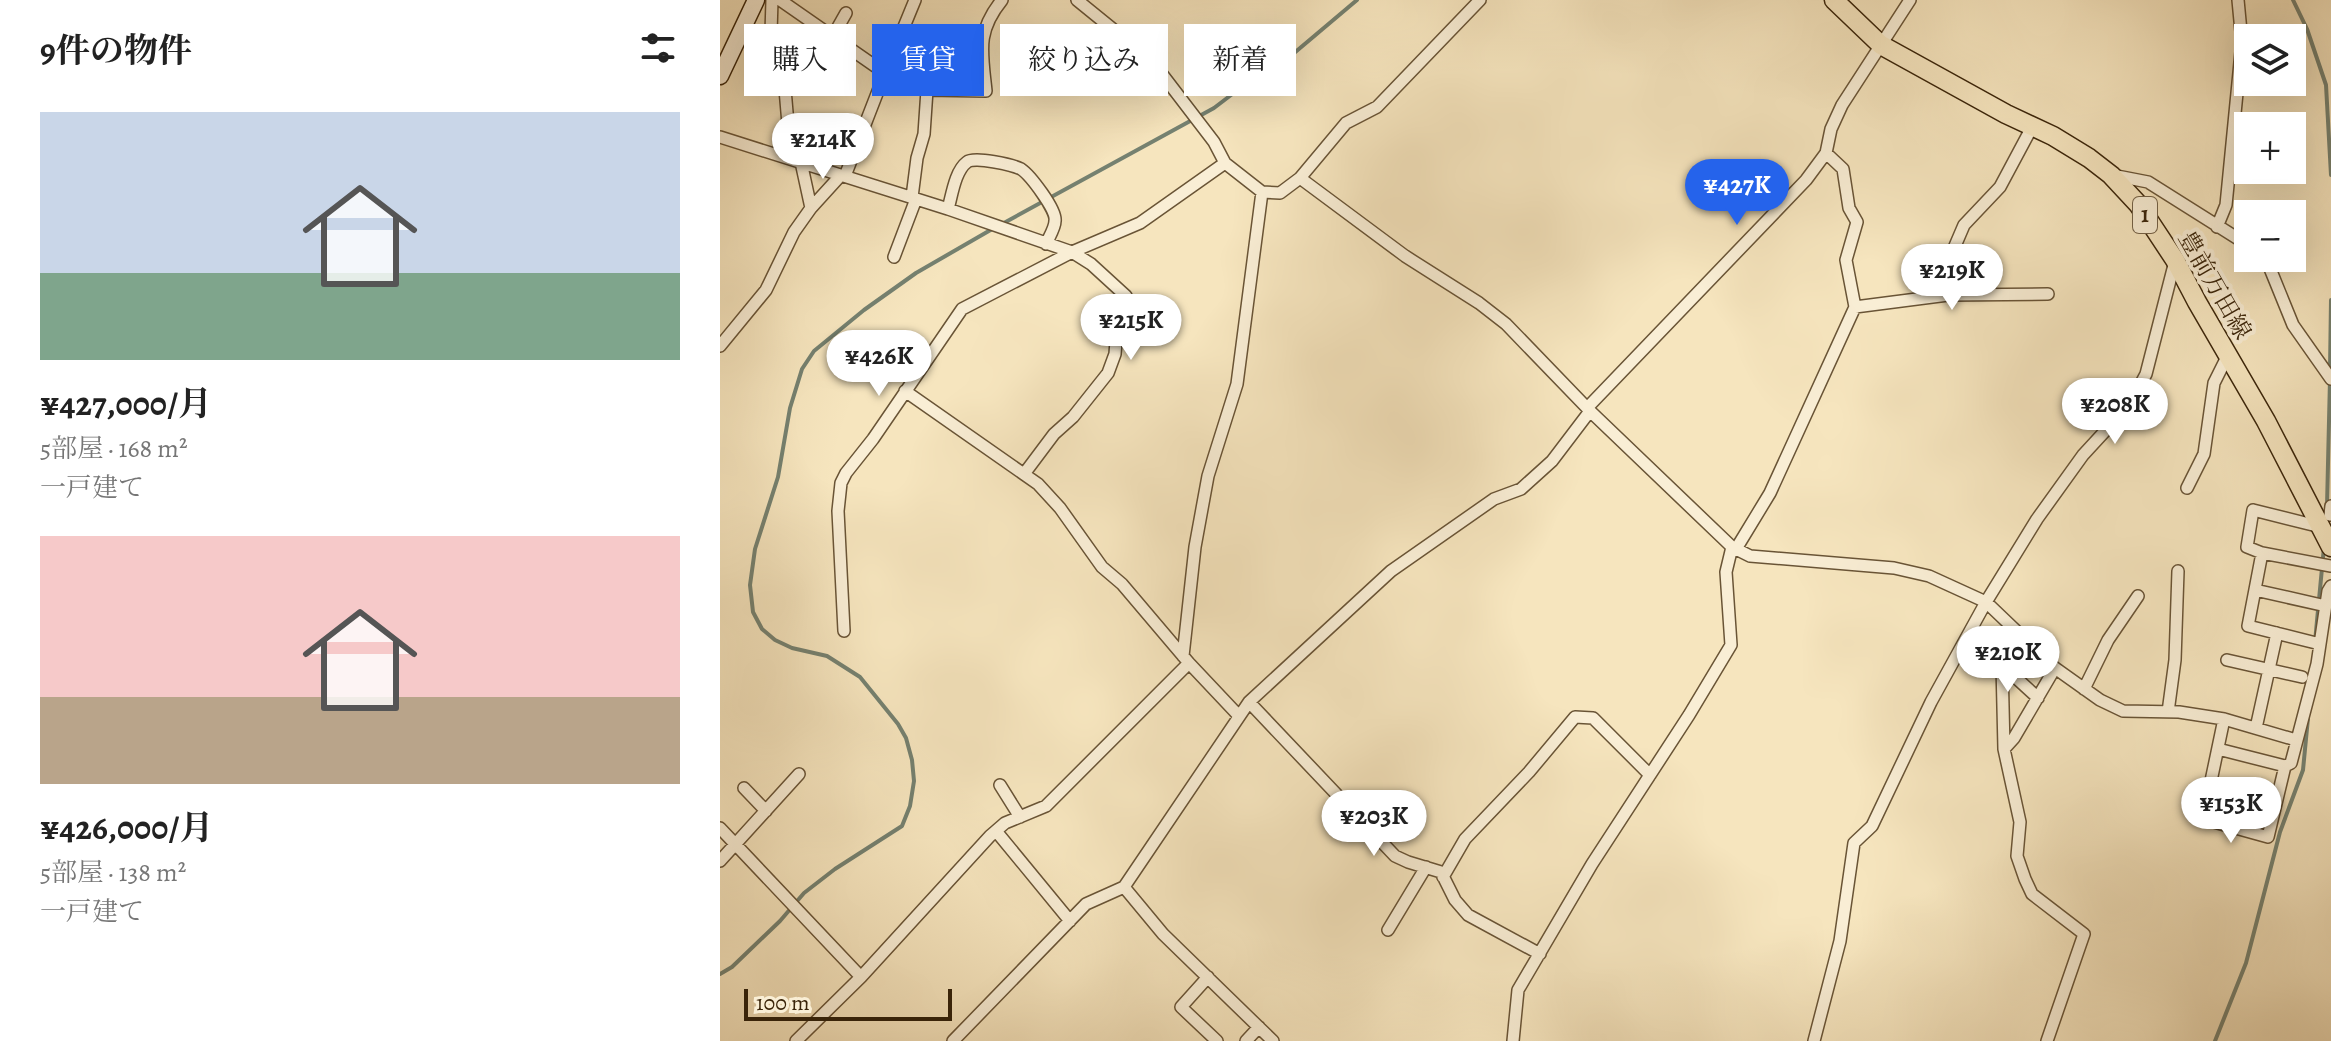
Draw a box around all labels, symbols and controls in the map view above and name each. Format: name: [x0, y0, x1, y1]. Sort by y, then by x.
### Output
chip: 購入: [744, 24, 856, 96]
chip: 賃貸: [872, 24, 984, 96]
chip: 絞り込み: [1000, 24, 1168, 96]
chip: 新着: [1184, 24, 1296, 96]
map controls: [2234, 24, 2306, 272]
button: layers: [2234, 24, 2306, 96]
icon: filters: [636, 26, 680, 70]
text: 9件の物件: [40, 27, 192, 74]
button: +: [2234, 112, 2306, 184]
pin: ¥214K: [767, 113, 879, 181]
text: ¥214K: [790, 121, 856, 156]
pin: ¥427K: [1681, 159, 1793, 227]
icon: home: [288, 164, 432, 308]
text: ¥427K: [1703, 167, 1771, 202]
road number: 1: [2133, 197, 2157, 233]
button: −: [2234, 200, 2306, 272]
street label: 豊前万田線: [2171, 225, 2259, 345]
pin: ¥219K: [1896, 244, 2008, 312]
text: ¥219K: [1919, 252, 1985, 287]
pin: ¥215K: [1075, 294, 1187, 362]
text: ¥215K: [1099, 302, 1163, 337]
pin: ¥426K: [823, 330, 935, 398]
text: ¥426K: [845, 338, 913, 373]
pin: ¥208K: [2059, 378, 2171, 446]
text: ¥427,000/月: [40, 380, 212, 427]
text: ¥208K: [2080, 386, 2150, 421]
text: 5部屋 · 168 m²: [40, 431, 187, 466]
text: 一戸建て: [40, 470, 144, 505]
icon: home: [288, 588, 432, 732]
pin: ¥210K: [1952, 626, 2064, 694]
text: ¥210K: [1975, 634, 2041, 669]
pin: ¥153K: [2175, 777, 2287, 845]
text: ¥153K: [2199, 785, 2263, 820]
pin: ¥203K: [1318, 790, 1430, 858]
text: ¥203K: [1340, 798, 1408, 833]
text: ¥426,000/月: [40, 804, 213, 851]
text: 5部屋 · 138 m²: [40, 855, 186, 890]
text: 一戸建て: [40, 894, 144, 929]
scale bar: [744, 985, 952, 1021]
text: 100 m: [756, 988, 810, 1018]

